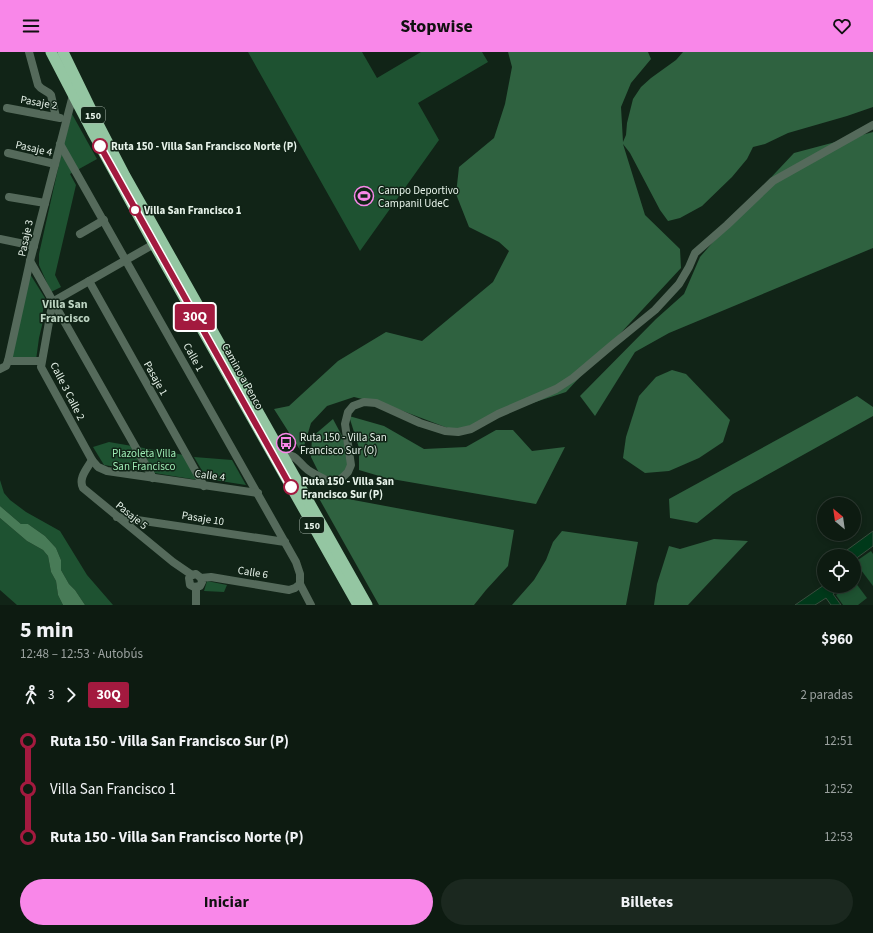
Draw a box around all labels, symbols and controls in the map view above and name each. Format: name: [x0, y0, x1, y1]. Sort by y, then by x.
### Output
text: Stopwise: [400, 14, 473, 39]
icon: menu: [20, 15, 42, 37]
icon: heart: [831, 15, 853, 37]
street label: Pasaje 2: [19, 92, 59, 113]
road number: 150: [81, 107, 105, 123]
street label: Pasaje 4: [14, 137, 54, 160]
marker: Ruta 150 - Villa San Francisco Norte (P): [92, 138, 108, 154]
place label: Ruta 150 - Villa San Francisco Norte (P): [111, 139, 297, 154]
place label: Campo Deportivo Campanil UdeC: [378, 183, 459, 211]
sports icon: Campo Deportivo Campanil UdeC: [353, 185, 375, 207]
place label: Villa San Francisco 1: [143, 203, 242, 218]
marker: Villa San Francisco 1: [129, 204, 141, 216]
street label: Pasaje 3: [14, 218, 37, 258]
district label: Villa San Francisco: [40, 296, 90, 327]
line badge: 30Q: [172, 304, 218, 330]
text: 30Q: [183, 307, 207, 327]
street label: Calle 1: [180, 340, 208, 374]
street label: Camino a Penco: [218, 340, 267, 412]
street label: Pasaje 1: [140, 358, 171, 398]
street label: Calle 3 Calle 2: [46, 360, 89, 423]
place label: Ruta 150 - Villa San Francisco Sur (O): [300, 430, 387, 458]
bus stop icon: Ruta 150 - Villa San Francisco Sur (O): [275, 432, 297, 454]
park label: Plazoleta Villa San Francisco: [112, 446, 176, 474]
street label: Calle 4: [194, 466, 227, 485]
place label: Ruta 150 - Villa San Francisco Sur (P): [302, 474, 394, 502]
marker: Ruta 150 - Villa San Francisco Sur (P): [283, 479, 299, 495]
north arrow: [817, 497, 861, 541]
map controls: [817, 497, 861, 593]
street label: Pasaje 5: [112, 498, 151, 533]
street label: Pasaje 10: [181, 508, 225, 529]
road number: 150: [300, 517, 324, 533]
button: locate: [817, 549, 861, 593]
street label: Calle 6: [237, 563, 270, 582]
text: 5 min: [20, 614, 74, 646]
text: $960: [821, 629, 853, 650]
text: 12:48 – 12:53 · Autobús: [20, 645, 143, 663]
icon: walk: [20, 684, 42, 706]
icon: forward: [60, 684, 82, 706]
text: 30Q: [96, 685, 121, 705]
text: 3: [48, 686, 54, 704]
text: 2 paradas: [800, 686, 853, 704]
text: Ruta 150 - Villa San Francisco Sur (P): [50, 731, 289, 752]
text: 12:51: [824, 732, 853, 750]
text: Villa San Francisco 1: [50, 779, 176, 800]
text: 12:52: [824, 780, 853, 798]
text: Ruta 150 - Villa San Francisco Norte (P): [50, 827, 304, 848]
text: 12:53: [824, 828, 853, 846]
button: Iniciar: [20, 879, 433, 925]
button: Billetes: [441, 879, 853, 925]

